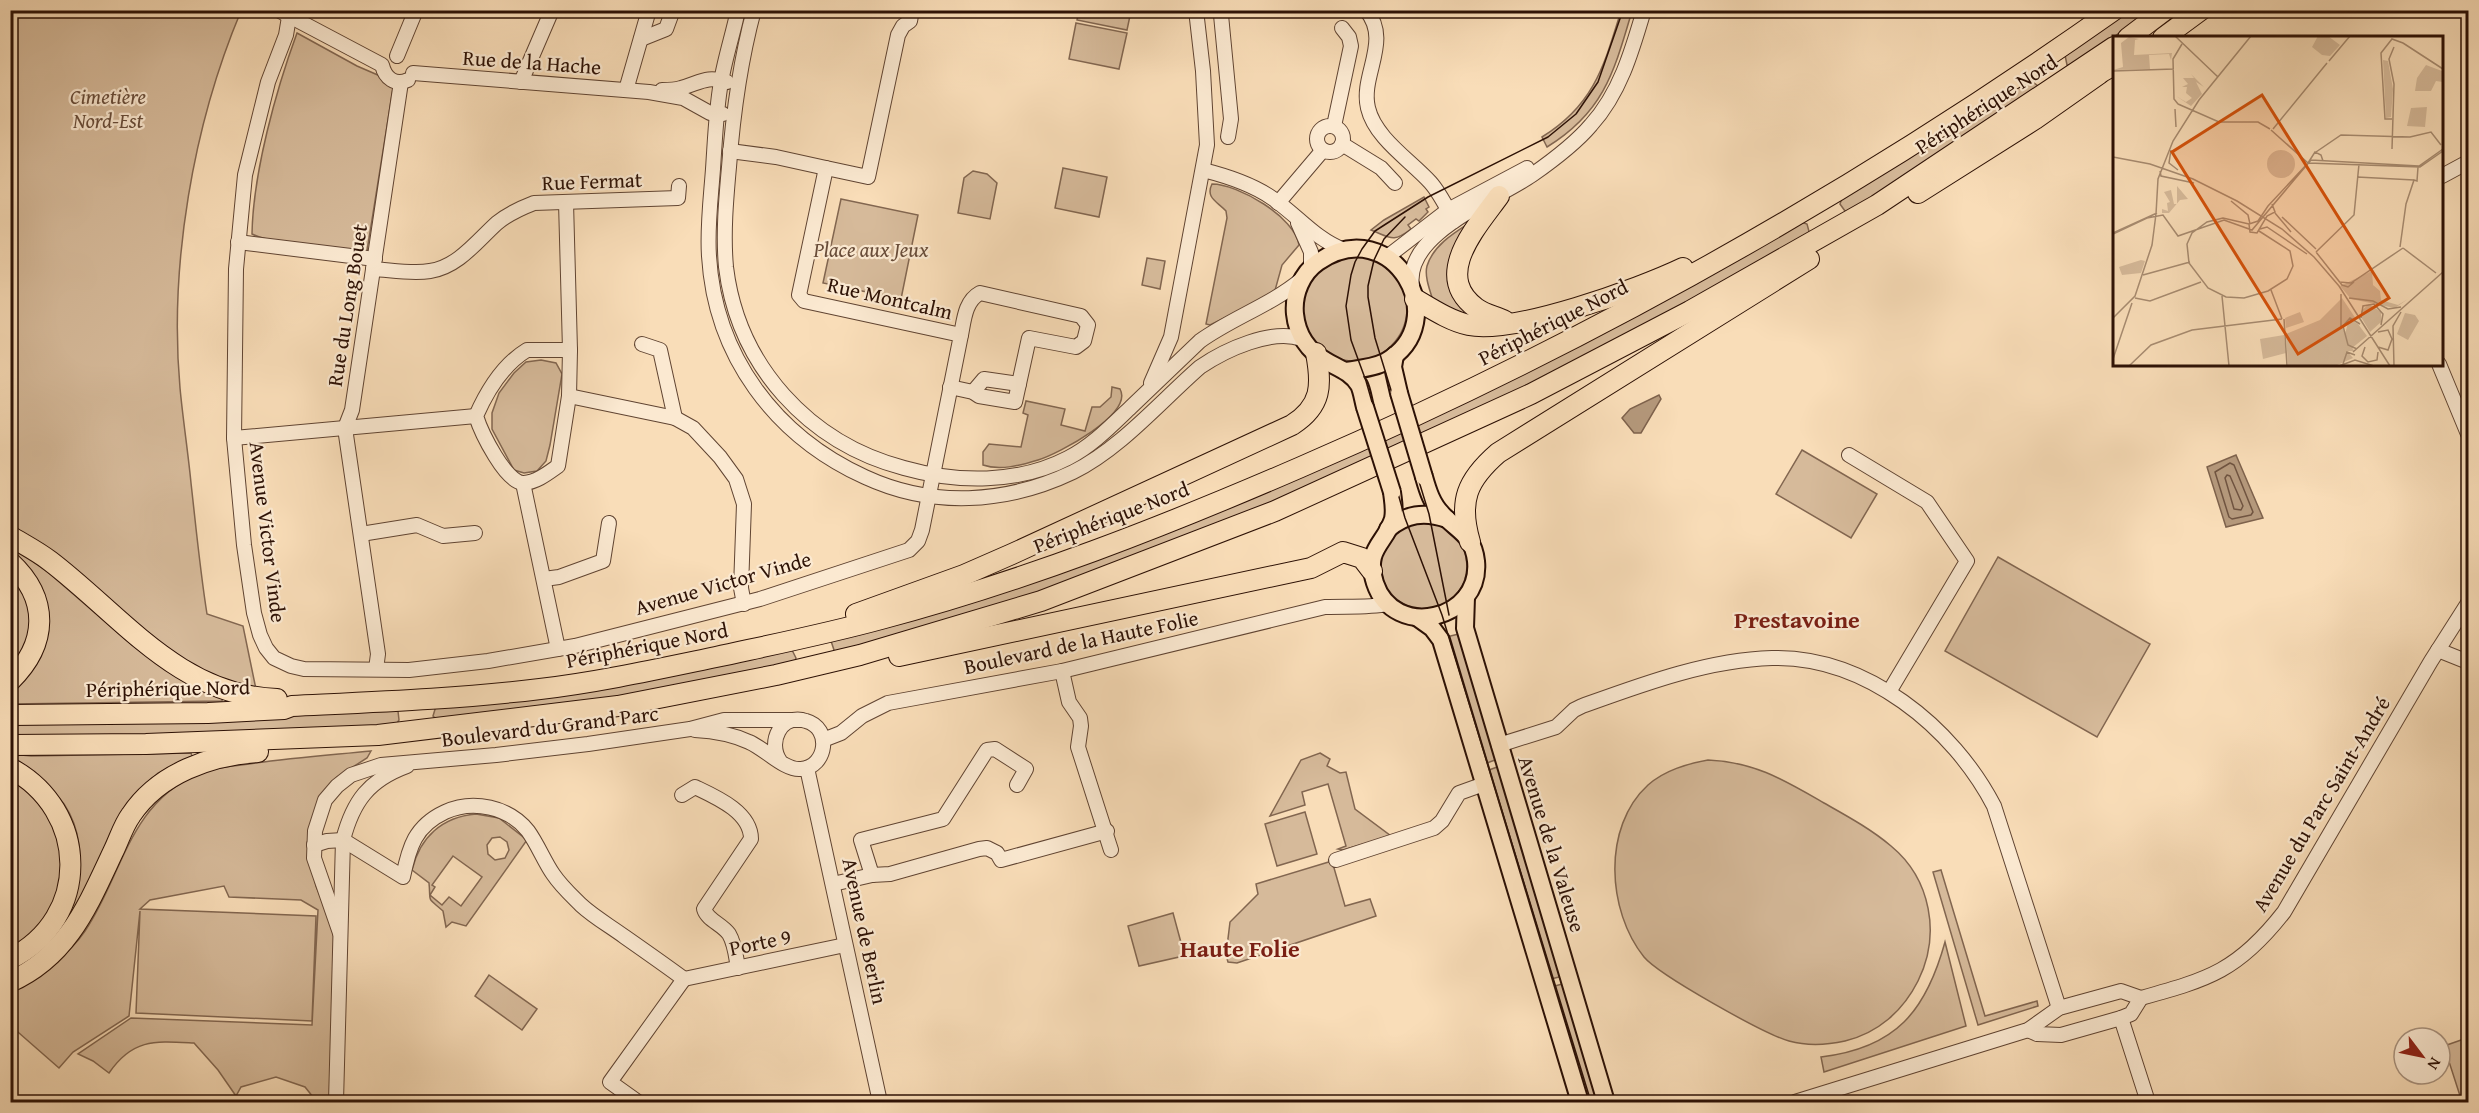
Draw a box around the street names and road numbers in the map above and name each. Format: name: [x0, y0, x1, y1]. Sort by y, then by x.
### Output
street label: Rue de la Hache: [462, 42, 602, 82]
street label: Périphérique Nord: [1909, 46, 2064, 162]
street label: Rue Fermat: [541, 164, 643, 198]
street label: Rue du Long Bouet: [319, 221, 375, 389]
street label: Rue Montcalm: [824, 269, 956, 327]
street label: Périphérique Nord: [1473, 271, 1634, 373]
street label: Avenue Victor Vinde: [242, 440, 294, 624]
street label: Périphérique Nord: [1029, 473, 1194, 561]
street label: Avenue Victor Vinde: [631, 543, 815, 623]
street label: Boulevard de la Haute Folie: [961, 602, 1201, 682]
street label: Périphérique Nord: [563, 614, 731, 676]
street label: Périphérique Nord: [86, 671, 251, 705]
street label: Avenue du Parc Saint-André: [2244, 690, 2398, 918]
street label: Boulevard du Grand Parc: [440, 697, 660, 755]
street label: Avenue de la Valeuse: [1510, 752, 1594, 936]
street label: Avenue de Berlin: [834, 855, 896, 1007]
street label: Porte 9: [726, 920, 794, 964]

